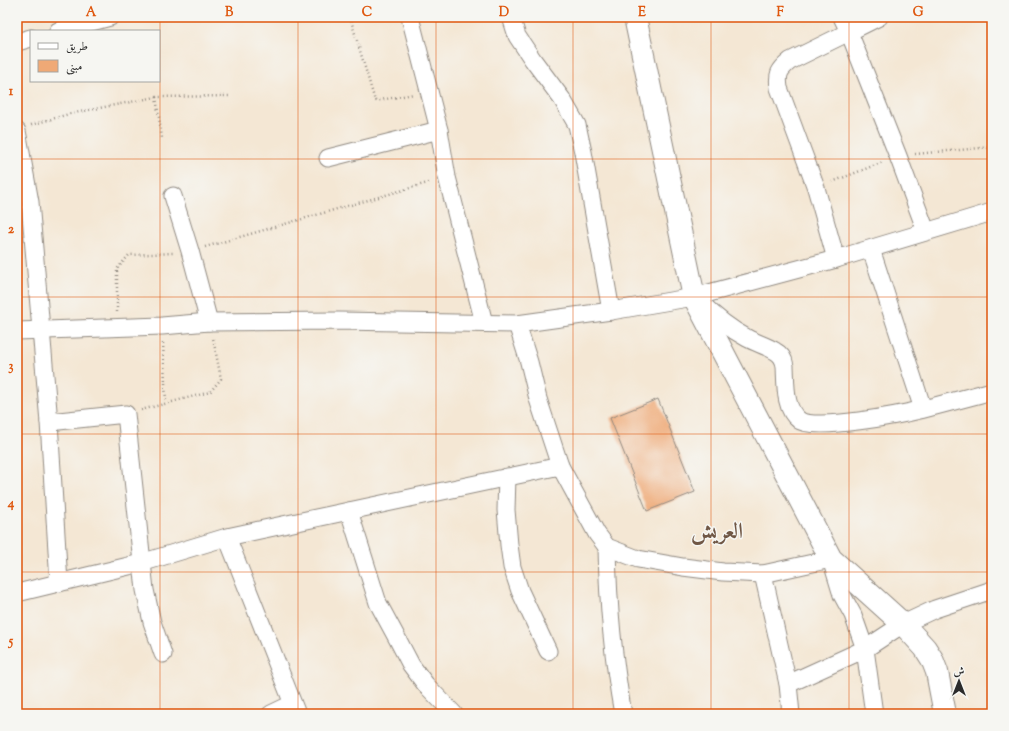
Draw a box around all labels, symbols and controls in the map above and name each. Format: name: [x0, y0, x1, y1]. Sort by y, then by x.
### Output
text: A: [86, 4, 97, 22]
text: B: [225, 4, 234, 22]
text: C: [362, 4, 372, 22]
text: D: [499, 4, 509, 22]
text: E: [638, 4, 646, 22]
text: F: [776, 4, 784, 22]
text: G: [913, 4, 924, 22]
legend: [30, 30, 160, 82]
text: طريق: [66, 38, 88, 56]
text: مبنى: [66, 58, 82, 76]
text: 1: [9, 83, 14, 101]
text: 2: [8, 221, 15, 239]
text: 3: [8, 358, 14, 376]
text: 4: [7, 495, 15, 513]
district label: العريش: [691, 517, 743, 549]
text: 5: [8, 633, 14, 651]
north arrow: [939, 661, 979, 701]
text: ش: [954, 664, 965, 680]

